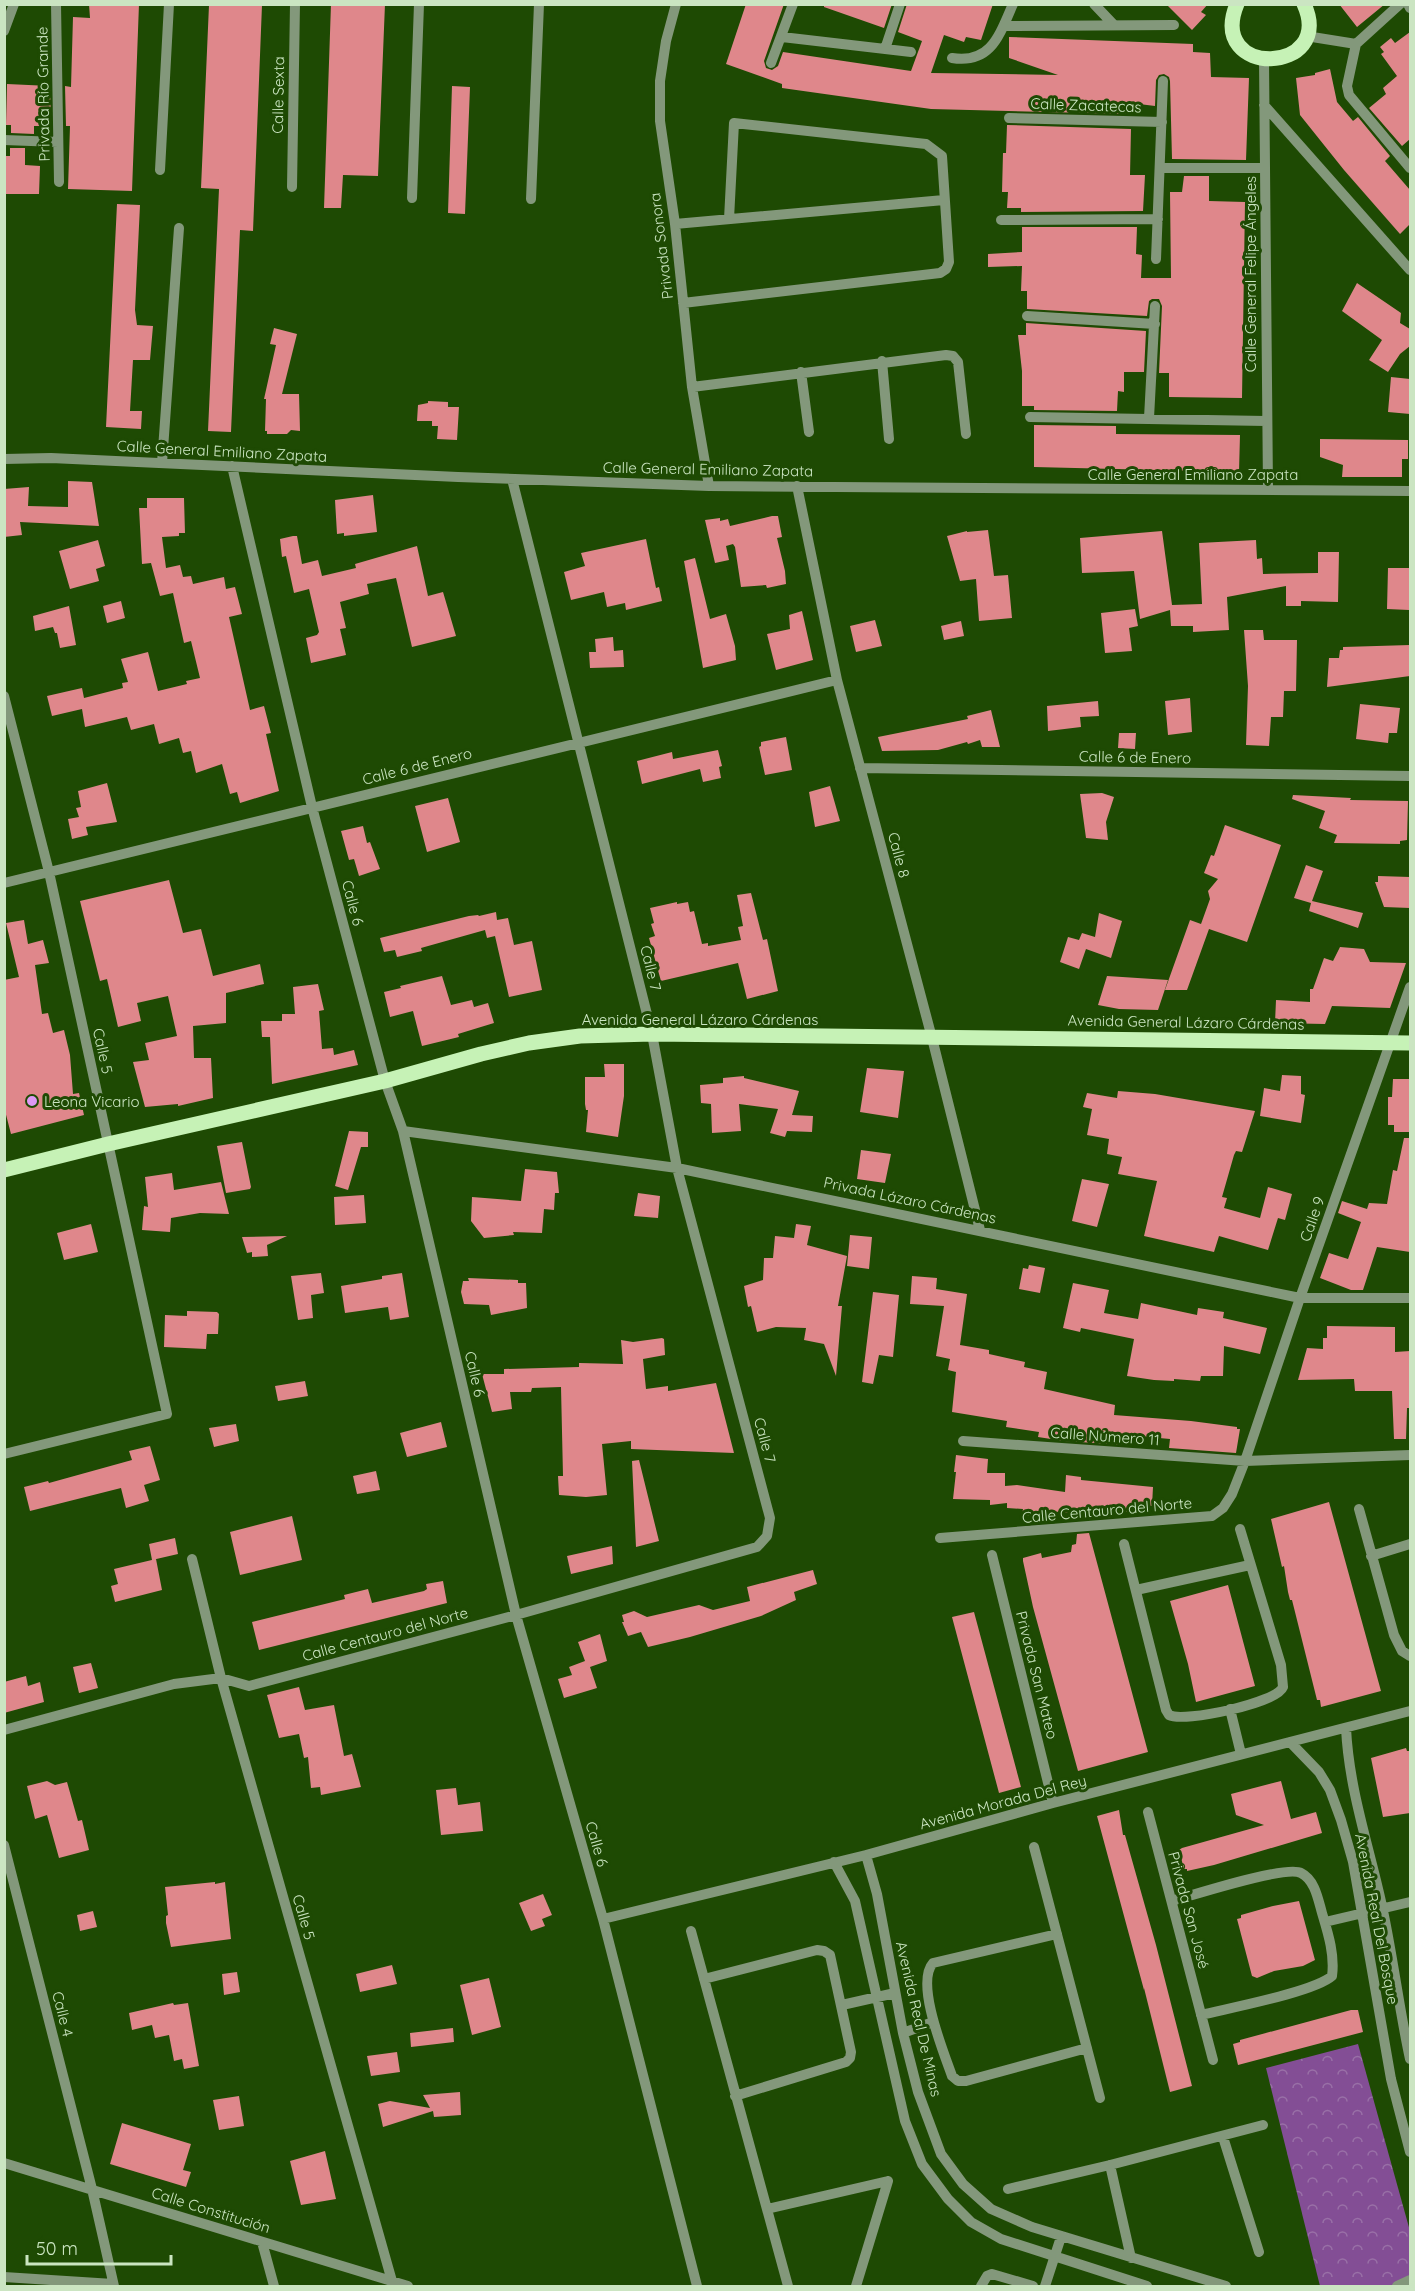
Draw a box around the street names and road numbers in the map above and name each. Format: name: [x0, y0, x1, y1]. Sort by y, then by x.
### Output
street label: Privada Río Grande: [32, 26, 54, 162]
street label: Calle Sexta: [268, 56, 288, 134]
street label: Calle Zacatecas: [1030, 94, 1142, 116]
street label: Calle General Felipe Ángeles: [1241, 176, 1260, 372]
street label: Privada Sonora: [645, 192, 677, 300]
street label: Calle General Emiliano Zapata: [116, 436, 328, 466]
street label: Calle General Emiliano Zapata: [603, 458, 813, 480]
street label: Calle General Emiliano Zapata: [1088, 465, 1298, 484]
street label: Calle 6 de Enero: [360, 743, 474, 789]
street label: Calle 6 de Enero: [1079, 747, 1191, 767]
street label: Calle 8: [884, 830, 914, 880]
street label: Calle 6: [338, 878, 368, 928]
street label: Calle 7: [636, 943, 666, 993]
street label: Avenida General Lázaro Cárdenas: [582, 1010, 818, 1029]
street label: Avenida General Lázaro Cárdenas: [1068, 1010, 1304, 1034]
street label: Calle 5: [89, 1026, 117, 1076]
street label: Privada Lázaro Cárdenas: [822, 1172, 998, 1228]
street label: Calle 9: [1295, 1194, 1329, 1244]
street label: Calle 6: [461, 1349, 489, 1399]
street label: Calle 7: [750, 1415, 780, 1465]
street label: Calle Número 11: [1050, 1423, 1160, 1449]
street label: Calle Centauro del Norte: [1021, 1493, 1193, 1527]
street label: Calle Centauro del Norte: [300, 1603, 470, 1665]
street label: Privada San Mateo: [1012, 1609, 1062, 1741]
street label: Avenida Morada Del Rey: [917, 1771, 1089, 1833]
street label: Calle 6: [581, 1819, 613, 1869]
street label: Avenida Real Del Bosque: [1351, 1832, 1403, 2006]
street label: Privada San José: [1164, 1849, 1214, 1971]
street label: Calle 5: [288, 1892, 320, 1942]
street label: Avenida Real De Minas: [892, 1939, 946, 2099]
street label: Calle 4: [48, 1989, 78, 2039]
street label: Calle Constitución: [149, 2183, 273, 2237]

